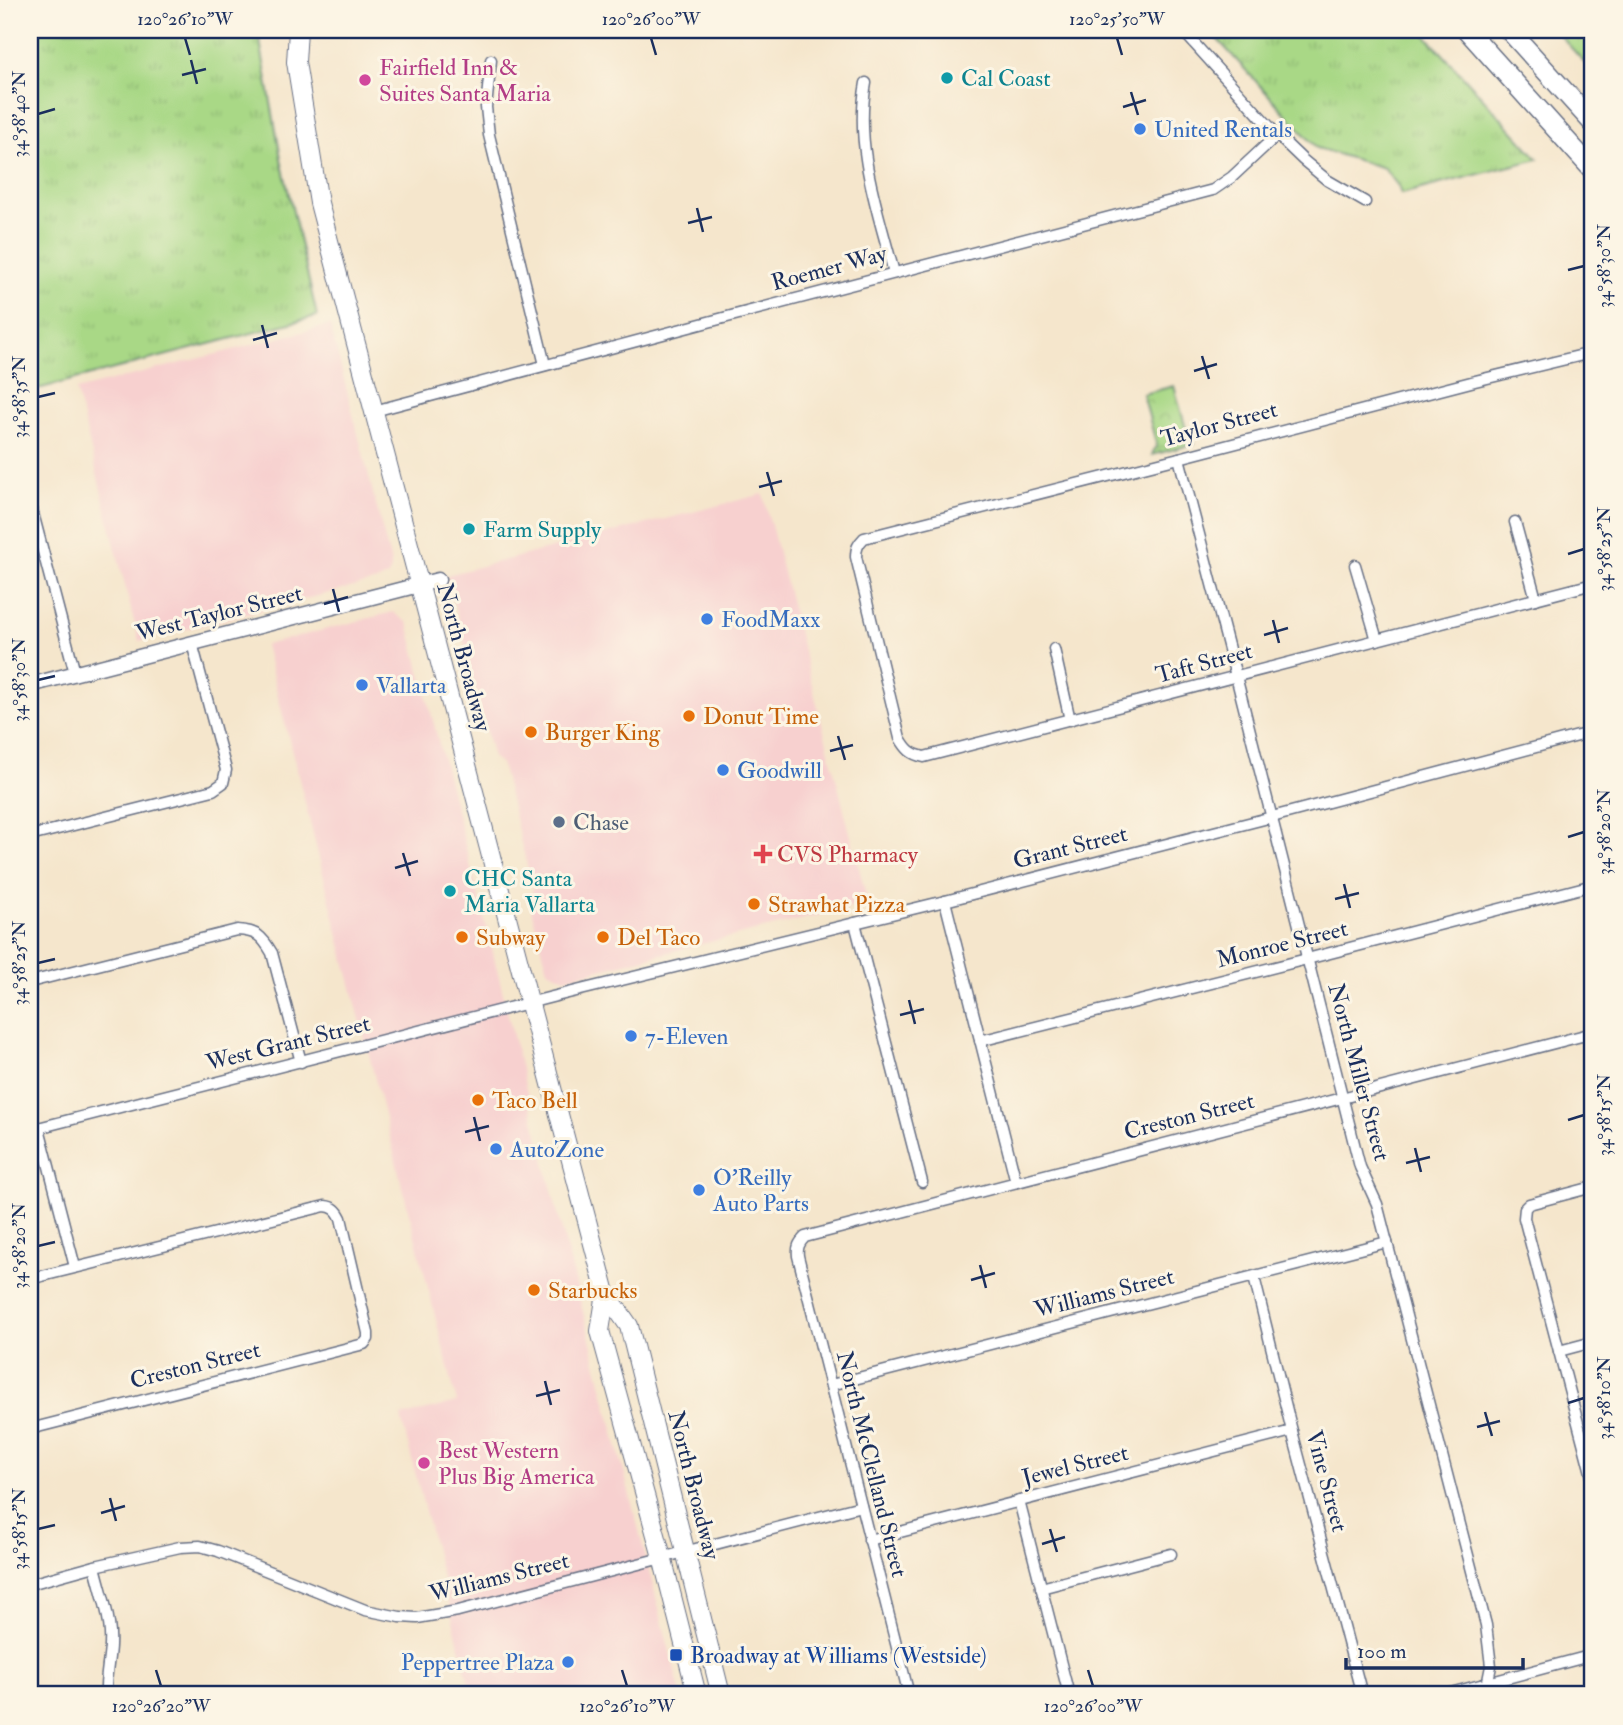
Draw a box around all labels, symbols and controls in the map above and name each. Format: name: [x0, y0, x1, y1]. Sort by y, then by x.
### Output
text: 120°26'10"W: [137, 8, 234, 31]
text: 120°26'00"W: [602, 8, 701, 31]
text: 120°25'50"W: [1069, 8, 1166, 31]
place label: Fairfield Inn & Suites Santa Maria: [379, 53, 551, 108]
place label: Cal Coast: [961, 64, 1051, 93]
marker: Cal Coast: [939, 70, 955, 86]
text: 34°58'40"N: [8, 71, 31, 157]
marker: Fairfield Inn & Suites Santa Maria: [357, 72, 373, 88]
place label: United Rentals: [1154, 115, 1292, 144]
marker: United Rentals: [1132, 121, 1148, 137]
text: 34°58'30"N: [1593, 224, 1616, 308]
street label: Roemer Way: [768, 238, 891, 297]
text: 34°58'35"N: [8, 356, 31, 438]
street label: Taylor Street: [1158, 395, 1280, 453]
text: 34°58'25"N: [1593, 507, 1616, 591]
place label: Farm Supply: [483, 515, 602, 545]
marker: Farm Supply: [461, 521, 477, 537]
street label: West Taylor Street: [132, 578, 305, 648]
street label: North Broadway: [430, 579, 498, 735]
place label: FoodMaxx: [721, 605, 820, 634]
marker: FoodMaxx: [699, 611, 715, 627]
street label: Taft Street: [1152, 636, 1256, 690]
text: 34°58'30"N: [8, 638, 31, 722]
place label: Vallarta: [376, 671, 447, 700]
marker: Vallarta: [354, 677, 370, 693]
place label: Donut Time: [703, 702, 819, 731]
marker: Donut Time: [681, 708, 697, 724]
place label: Burger King: [545, 718, 661, 747]
marker: Burger King: [523, 724, 539, 740]
place label: Goodwill: [737, 756, 822, 785]
marker: Goodwill: [715, 762, 731, 778]
text: 34°58'20"N: [1593, 789, 1616, 875]
place label: Chase: [573, 808, 629, 837]
marker: Chase: [551, 814, 567, 830]
street label: Grant Street: [1010, 819, 1130, 875]
place label: CVS Pharmacy: [777, 840, 919, 869]
marker: CVS Pharmacy: [755, 846, 771, 862]
place label: CHC Santa Maria Vallarta: [464, 864, 596, 919]
marker: CHC Santa Maria Vallarta: [442, 883, 458, 899]
place label: Strawhat Pizza: [768, 890, 906, 919]
marker: Strawhat Pizza: [746, 896, 762, 912]
street label: Monroe Street: [1213, 914, 1351, 974]
text: 34°58'25"N: [8, 921, 31, 1005]
place label: Subway: [476, 923, 546, 952]
place label: Del Taco: [617, 923, 700, 952]
marker: Subway: [454, 929, 470, 945]
marker: Del Taco: [595, 929, 611, 945]
street label: North Miller Street: [1321, 980, 1397, 1164]
street label: West Grant Street: [202, 1009, 373, 1078]
place label: 7-Eleven: [645, 1022, 729, 1051]
marker: 7-Eleven: [623, 1028, 639, 1044]
text: 34°58'15"N: [1593, 1074, 1616, 1156]
place label: Taco Bell: [492, 1086, 578, 1115]
street label: Creston Street: [1121, 1086, 1257, 1146]
marker: Taco Bell: [470, 1092, 486, 1108]
place label: AutoZone: [509, 1135, 604, 1164]
marker: AutoZone: [488, 1141, 504, 1157]
place label: O'Reilly Auto Parts: [712, 1163, 809, 1218]
marker: O'Reilly Auto Parts: [691, 1182, 707, 1198]
text: 34°58'20"N: [8, 1203, 31, 1289]
street label: Williams Street: [1030, 1262, 1177, 1325]
place label: Starbucks: [548, 1276, 637, 1305]
marker: Starbucks: [526, 1282, 542, 1298]
street label: Creston Street: [127, 1335, 263, 1395]
street label: North McClelland Street: [830, 1348, 914, 1580]
text: 34°58'10"N: [1593, 1356, 1616, 1440]
street label: North Broadway: [661, 1407, 727, 1563]
street label: Vine Street: [1300, 1427, 1354, 1535]
place label: Best Western Plus Big America: [438, 1436, 595, 1491]
street label: Jewel Street: [1018, 1438, 1131, 1492]
marker: Best Western Plus Big America: [416, 1455, 432, 1471]
text: 34°58'15"N: [8, 1488, 31, 1570]
street label: Williams Street: [425, 1546, 572, 1609]
scale bar: [1346, 1627, 1523, 1671]
text: 100 m: [1357, 1638, 1407, 1665]
place label: Broadway at Williams (Westside): [690, 1641, 987, 1670]
marker: Broadway at Williams (Westside): [668, 1647, 684, 1663]
place label: Peppertree Plaza: [401, 1648, 555, 1678]
marker: Peppertree Plaza: [560, 1654, 576, 1670]
text: 120°26'20"W: [112, 1695, 211, 1718]
text: 120°26'10"W: [579, 1695, 676, 1718]
text: 120°26'00"W: [1044, 1695, 1143, 1718]

